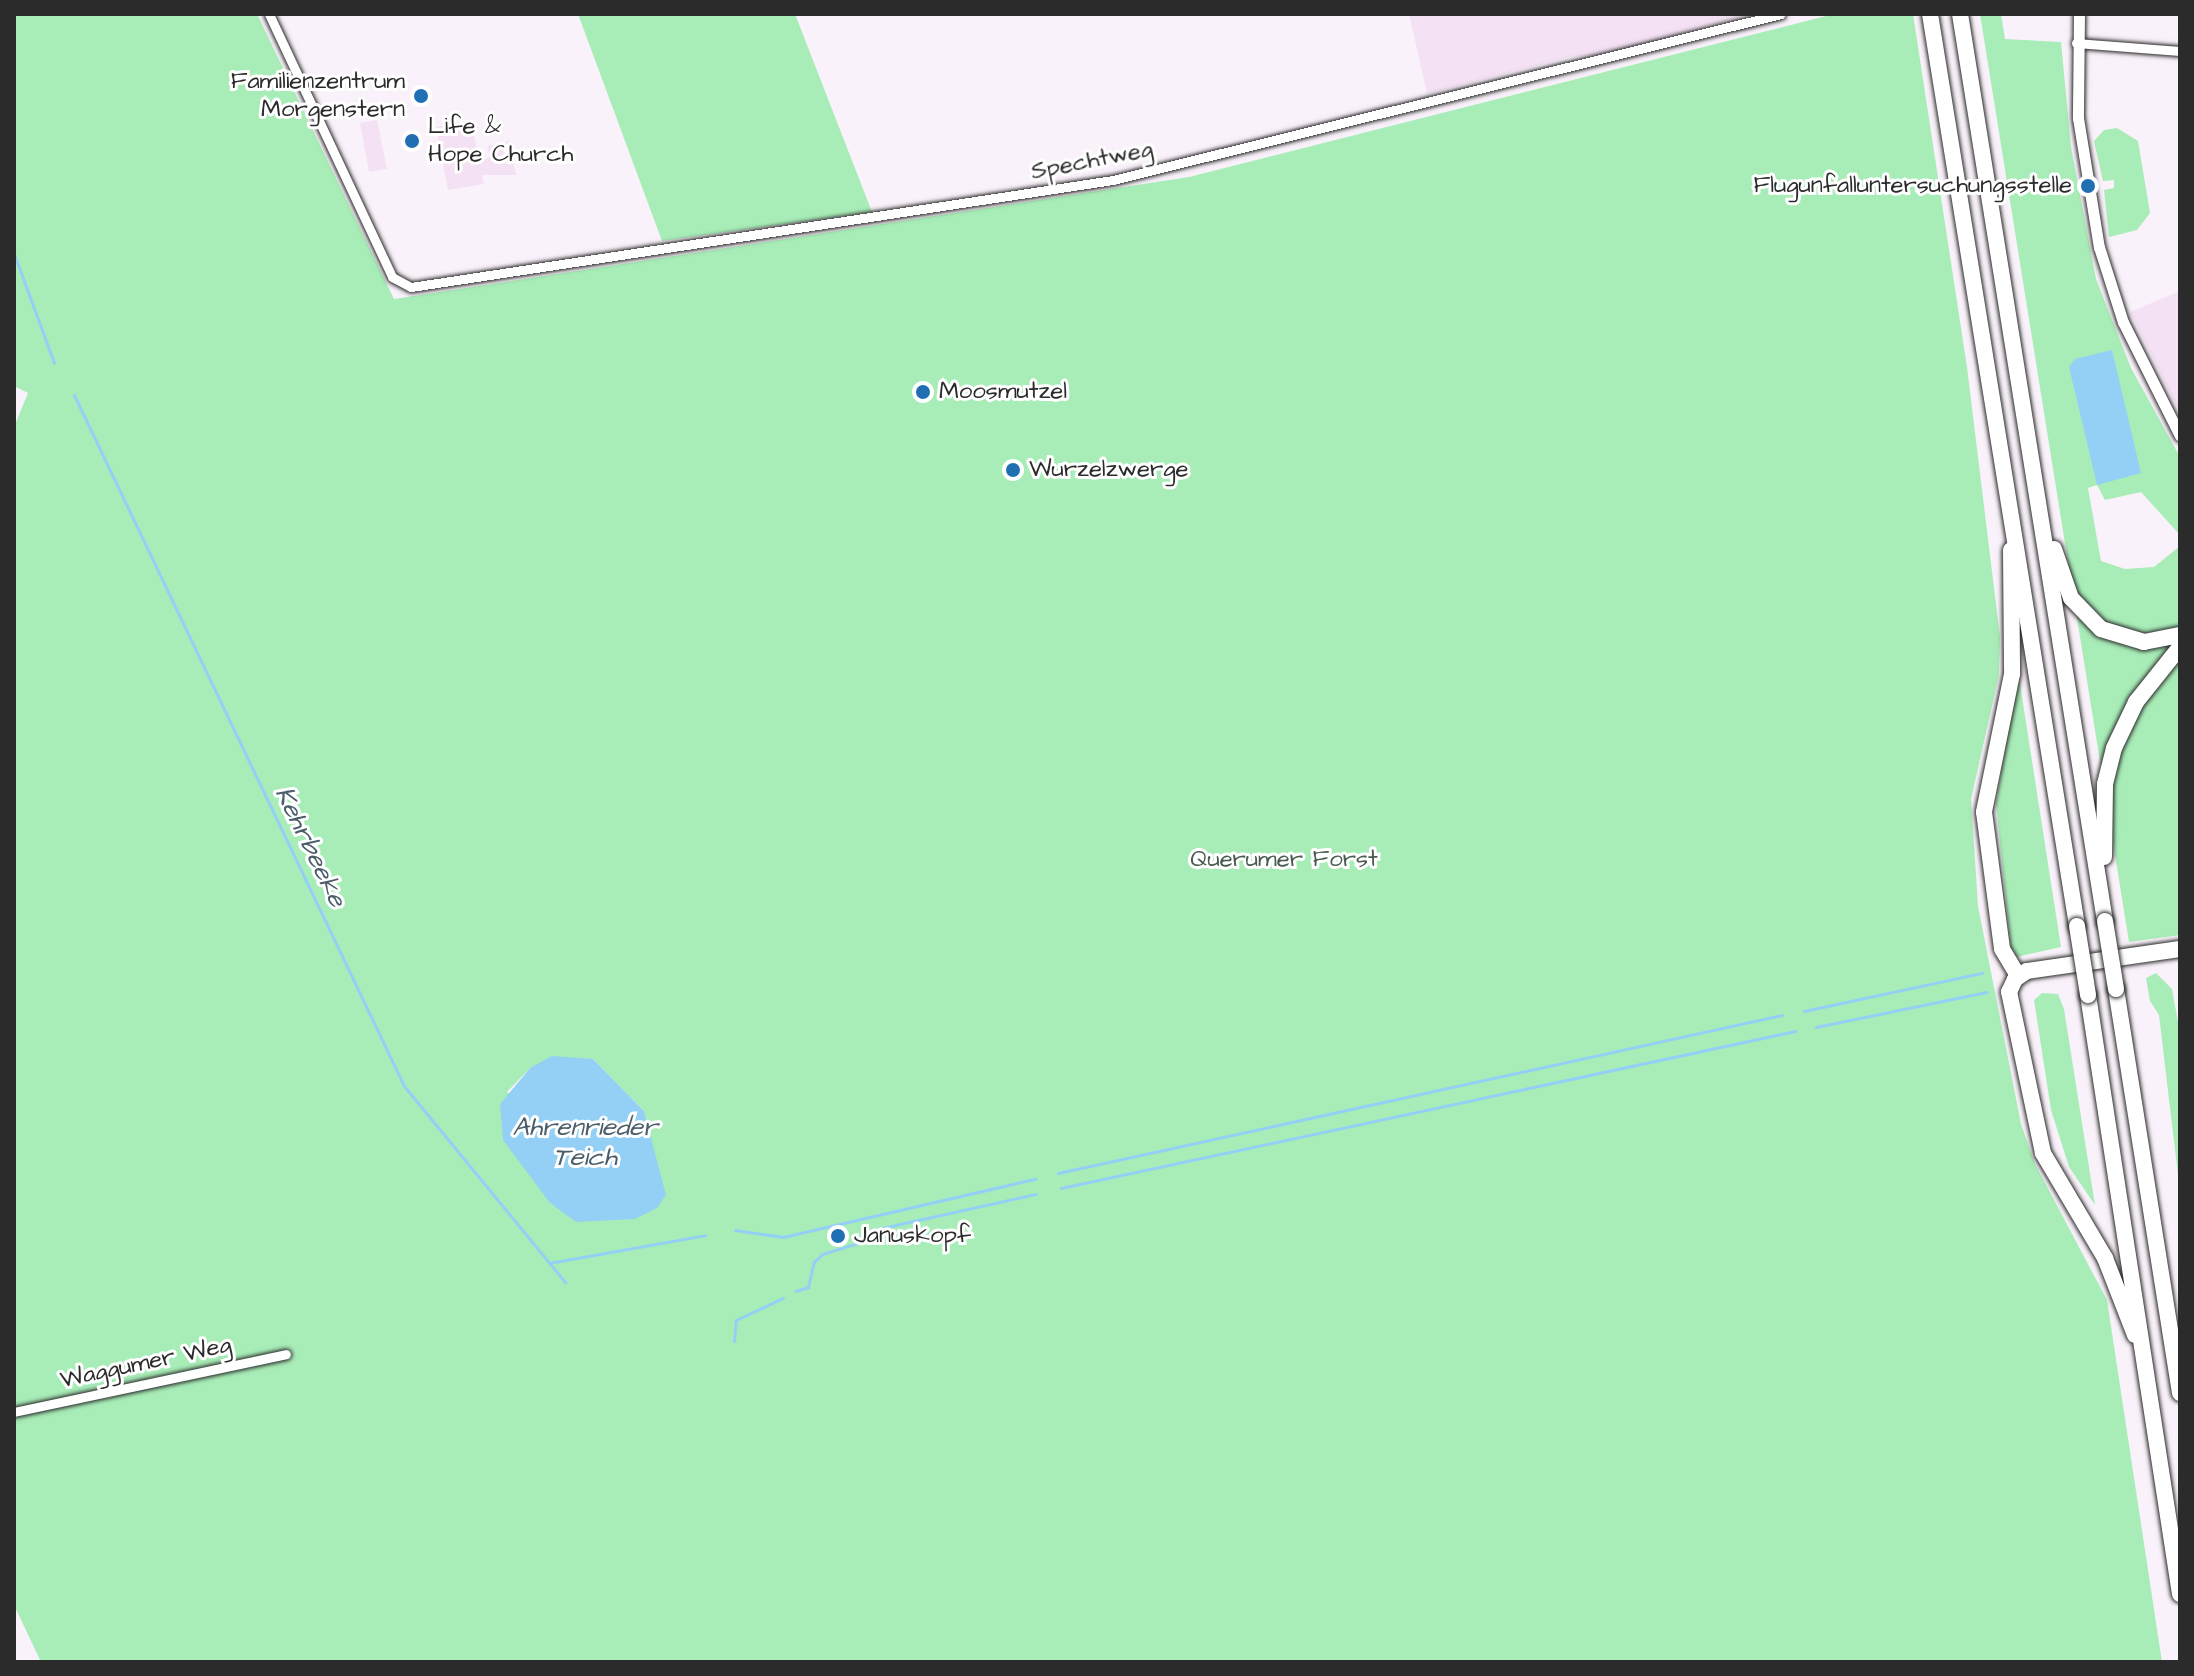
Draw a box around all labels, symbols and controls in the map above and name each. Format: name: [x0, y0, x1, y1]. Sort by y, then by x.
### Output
place label: Familienzentrum Morgenstern: [231, 68, 405, 124]
marker: Familienzentrum Morgenstern: [412, 87, 430, 105]
place label: Life & Hope Church: [428, 113, 573, 169]
marker: Life & Hope Church: [403, 132, 421, 150]
street label: Spechtweg: [1029, 135, 1155, 187]
place label: Flugunfalluntersuchungsstelle: [1754, 172, 2072, 200]
marker: Flugunfalluntersuchungsstelle: [2079, 177, 2097, 195]
place label: Moosmutzel: [939, 378, 1067, 406]
marker: Moosmutzel: [914, 383, 932, 401]
place label: Wurzelzwerge: [1029, 456, 1189, 484]
marker: Wurzelzwerge: [1004, 461, 1022, 479]
water label: Kehrbeeke: [268, 782, 352, 912]
park label: Querumer Forst: [1190, 846, 1378, 874]
water label: Ahrenrieder Teich: [512, 1112, 658, 1174]
place label: Januskopf: [854, 1222, 971, 1250]
marker: Januskopf: [829, 1227, 847, 1245]
street label: Waggumer Weg: [58, 1331, 234, 1395]

